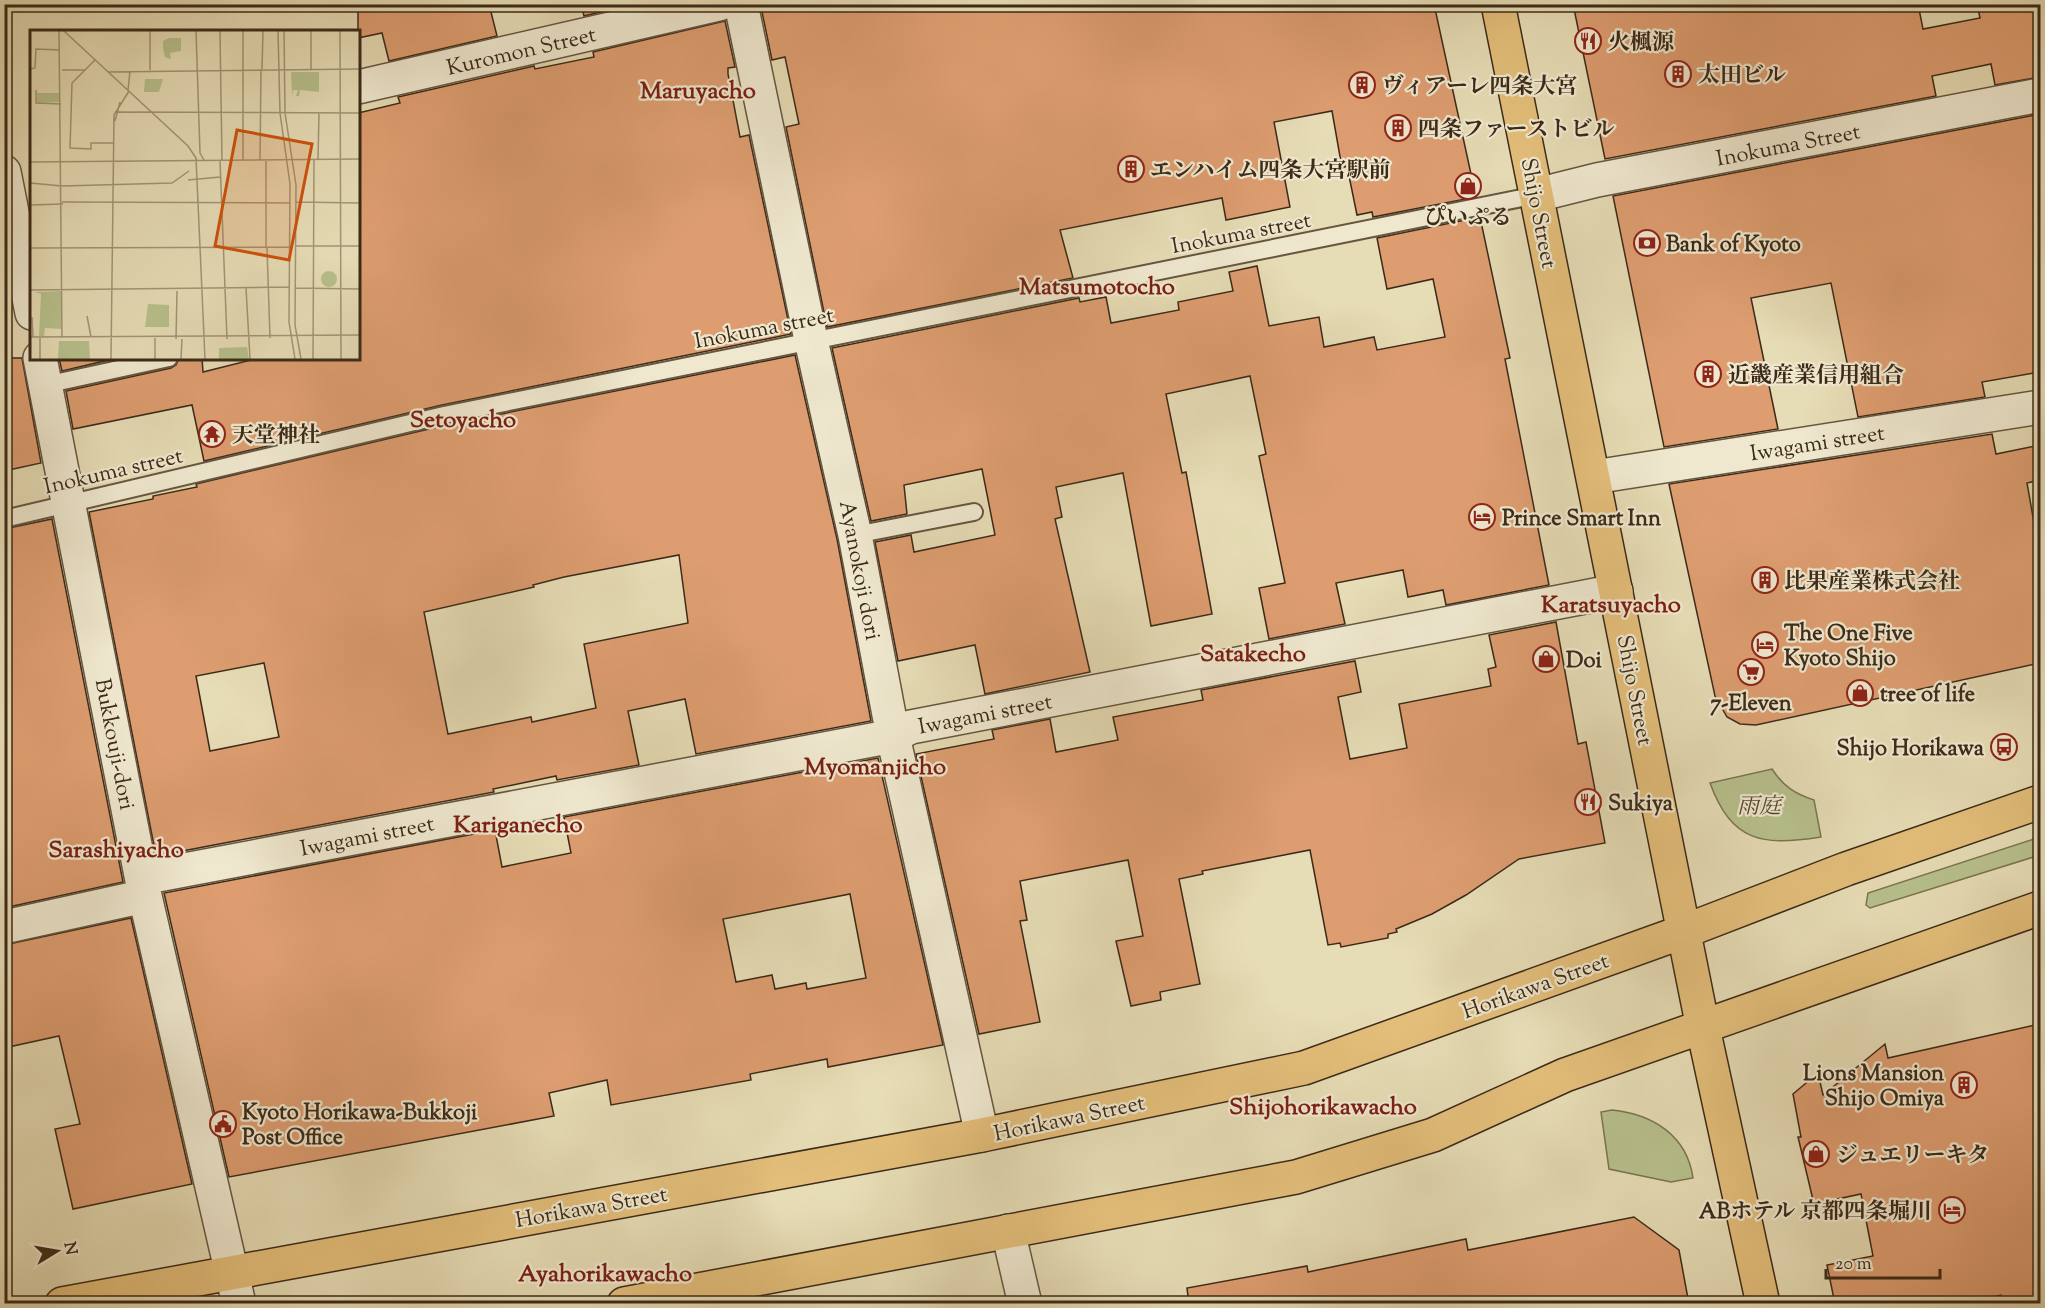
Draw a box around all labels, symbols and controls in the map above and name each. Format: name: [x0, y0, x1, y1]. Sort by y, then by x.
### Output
street label: Kuromon Street: [444, 20, 600, 86]
restaurant icon: 火楓源: [1573, 26, 1603, 56]
place label: 火楓源: [1608, 28, 1674, 60]
inset map: [30, 30, 360, 360]
building icon: 太田ビル: [1663, 59, 1693, 89]
place label: 太田ビル: [1698, 61, 1786, 93]
building icon: ヴィアーレ四条大宮: [1347, 70, 1377, 100]
place label: ヴィアーレ四条大宮: [1382, 72, 1578, 104]
district label: Maruyacho: [640, 75, 756, 109]
building icon: 四条ファーストビル: [1383, 113, 1413, 143]
place label: 四条ファーストビル: [1418, 115, 1614, 147]
street label: Inokuma Street: [1714, 117, 1864, 177]
building icon: エンハイム四条大宮駅前: [1116, 154, 1146, 184]
place label: エンハイム四条大宮駅前: [1150, 156, 1390, 188]
street label: Shijo Street: [1511, 156, 1564, 272]
shop icon: ぴいぷる: [1453, 171, 1483, 201]
place label: ぴいぷる: [1424, 203, 1512, 235]
street label: Inokuma street: [1169, 206, 1315, 264]
bank icon: Bank of Kyoto: [1632, 228, 1662, 258]
place label: Bank of Kyoto: [1666, 230, 1801, 262]
district label: Matsumotocho: [1019, 271, 1175, 305]
street label: Inokuma street: [692, 301, 838, 359]
building icon: 近畿産業信用組合: [1693, 359, 1723, 389]
place label: 近畿産業信用組合: [1728, 361, 1904, 393]
district label: Setoyacho: [410, 404, 516, 438]
street label: Iwagami street: [1748, 418, 1888, 471]
temple icon: 天堂神社: [197, 419, 227, 449]
place label: 天堂神社: [232, 421, 320, 453]
street label: Inokuma street: [41, 441, 187, 504]
street label: Ayanokoji dori: [829, 498, 887, 643]
hotel icon: Prince Smart Inn: [1467, 502, 1497, 532]
place label: Prince Smart Inn: [1502, 504, 1661, 536]
building icon: 比果産業株式会社: [1750, 565, 1780, 595]
place label: 比果産業株式会社: [1784, 567, 1960, 599]
district label: Karatsuyacho: [1541, 589, 1681, 623]
place label: The One Five Kyoto Shijo: [1784, 619, 1913, 676]
hotel icon: The One Five Kyoto Shijo: [1750, 630, 1780, 660]
street label: Shijo Street: [1607, 633, 1660, 749]
district label: Satakecho: [1200, 638, 1306, 672]
shop icon: Doi: [1531, 644, 1561, 674]
place label: Doi: [1566, 646, 1602, 678]
supermarket icon: 7-Eleven: [1736, 657, 1766, 687]
street label: Bukkouji-dori: [85, 676, 141, 813]
shop icon: tree of life: [1845, 678, 1875, 708]
place label: tree of life: [1880, 680, 1975, 712]
street label: Iwagami street: [916, 687, 1056, 745]
place label: 7-Eleven: [1710, 689, 1792, 721]
bus stop icon: Shijo Horikawa: [1989, 732, 2019, 762]
place label: Shijo Horikawa: [1837, 734, 1985, 766]
district label: Myomanjicho: [804, 751, 946, 785]
restaurant icon: Sukiya: [1573, 787, 1603, 817]
place label: Sukiya: [1608, 789, 1674, 821]
park label: 雨庭: [1737, 792, 1784, 824]
street label: Iwagami street: [298, 809, 438, 867]
district label: Kariganecho: [453, 809, 583, 843]
district label: Sarashiyacho: [48, 834, 184, 868]
street label: Horikawa Street: [1458, 946, 1614, 1029]
place label: Lions Mansion Shijo Omiya: [1803, 1059, 1945, 1116]
building icon: Lions Mansion Shijo Omiya: [1949, 1070, 1979, 1100]
street label: Horikawa Street: [991, 1088, 1149, 1152]
district label: Shijohorikawacho: [1229, 1091, 1417, 1125]
place label: Kyoto Horikawa-Bukkoji Post Office: [242, 1098, 478, 1155]
public building icon: Kyoto Horikawa-Bukkoji Post Office: [208, 1109, 238, 1139]
shop icon: ジュエリーキタ: [1801, 1139, 1831, 1169]
place label: ジュエリーキタ: [1836, 1141, 1989, 1173]
street label: Horikawa Street: [513, 1180, 671, 1238]
hotel icon: ABホテル 京都四条堀川: [1937, 1195, 1967, 1225]
place label: ABホテル 京都四条堀川: [1699, 1197, 1932, 1229]
north arrow: [27, 1221, 87, 1281]
text: N: [57, 1240, 82, 1257]
scale bar: [1826, 1242, 1940, 1280]
text: 20 m: [1835, 1252, 1872, 1278]
district label: Ayahorikawacho: [518, 1258, 692, 1292]

